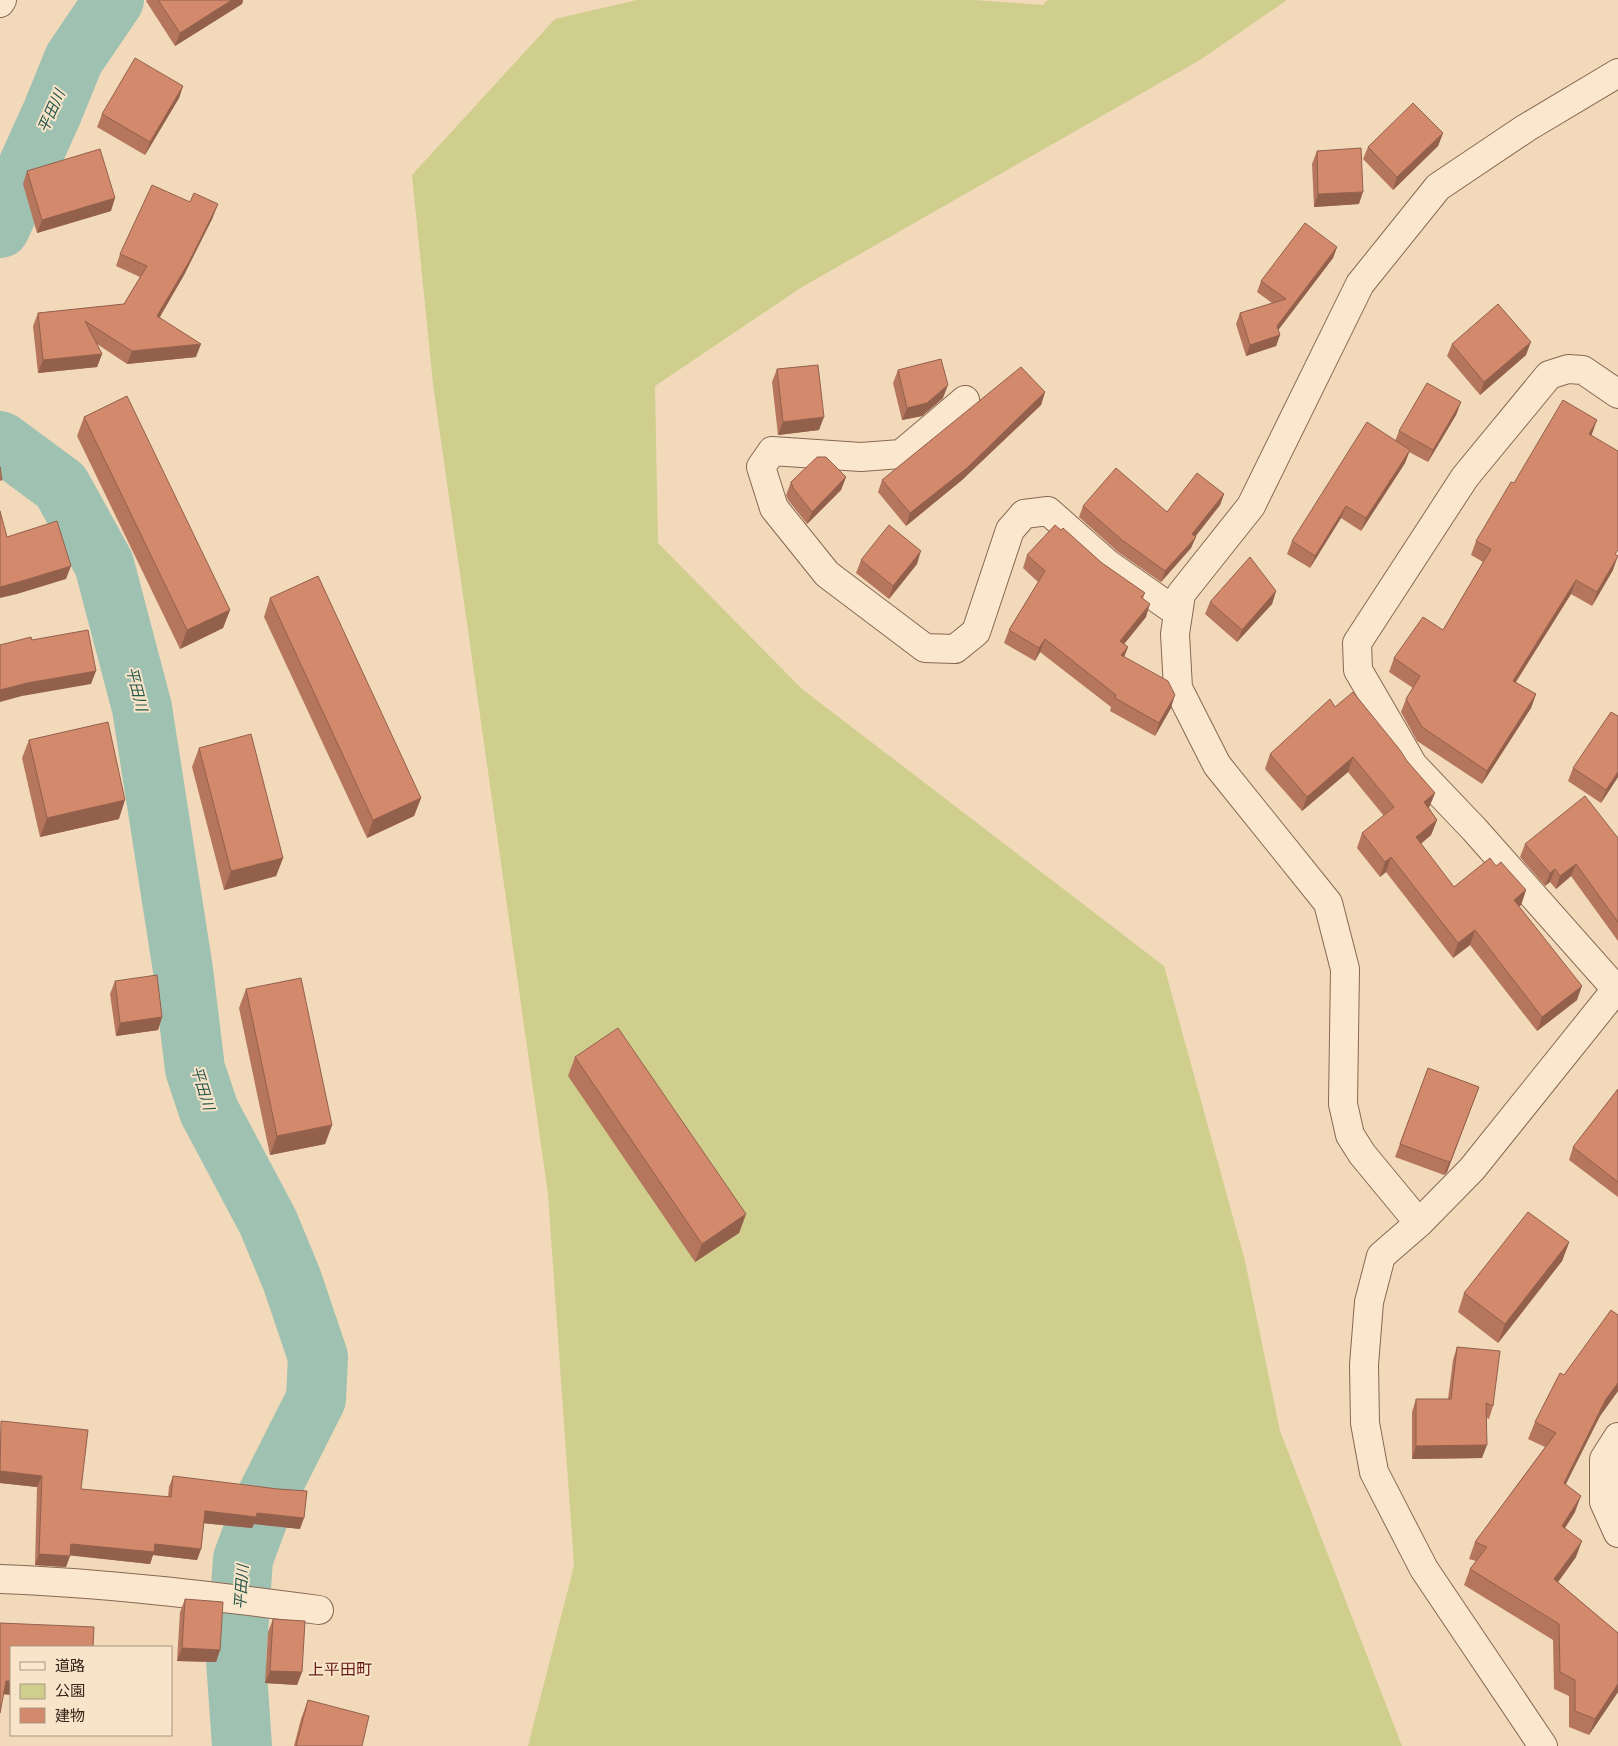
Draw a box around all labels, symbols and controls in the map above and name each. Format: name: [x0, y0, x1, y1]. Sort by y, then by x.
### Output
water label: 平田川: [32, 84, 71, 136]
water label: 平田川: [121, 665, 153, 715]
water label: 平田川: [186, 1063, 220, 1114]
water label: 平田川: [229, 1562, 253, 1610]
legend: [10, 1646, 172, 1736]
text: 道路: [55, 1655, 85, 1676]
district label: 上平田町: [308, 1658, 372, 1680]
text: 公園: [55, 1680, 85, 1701]
text: 建物: [55, 1705, 85, 1726]

